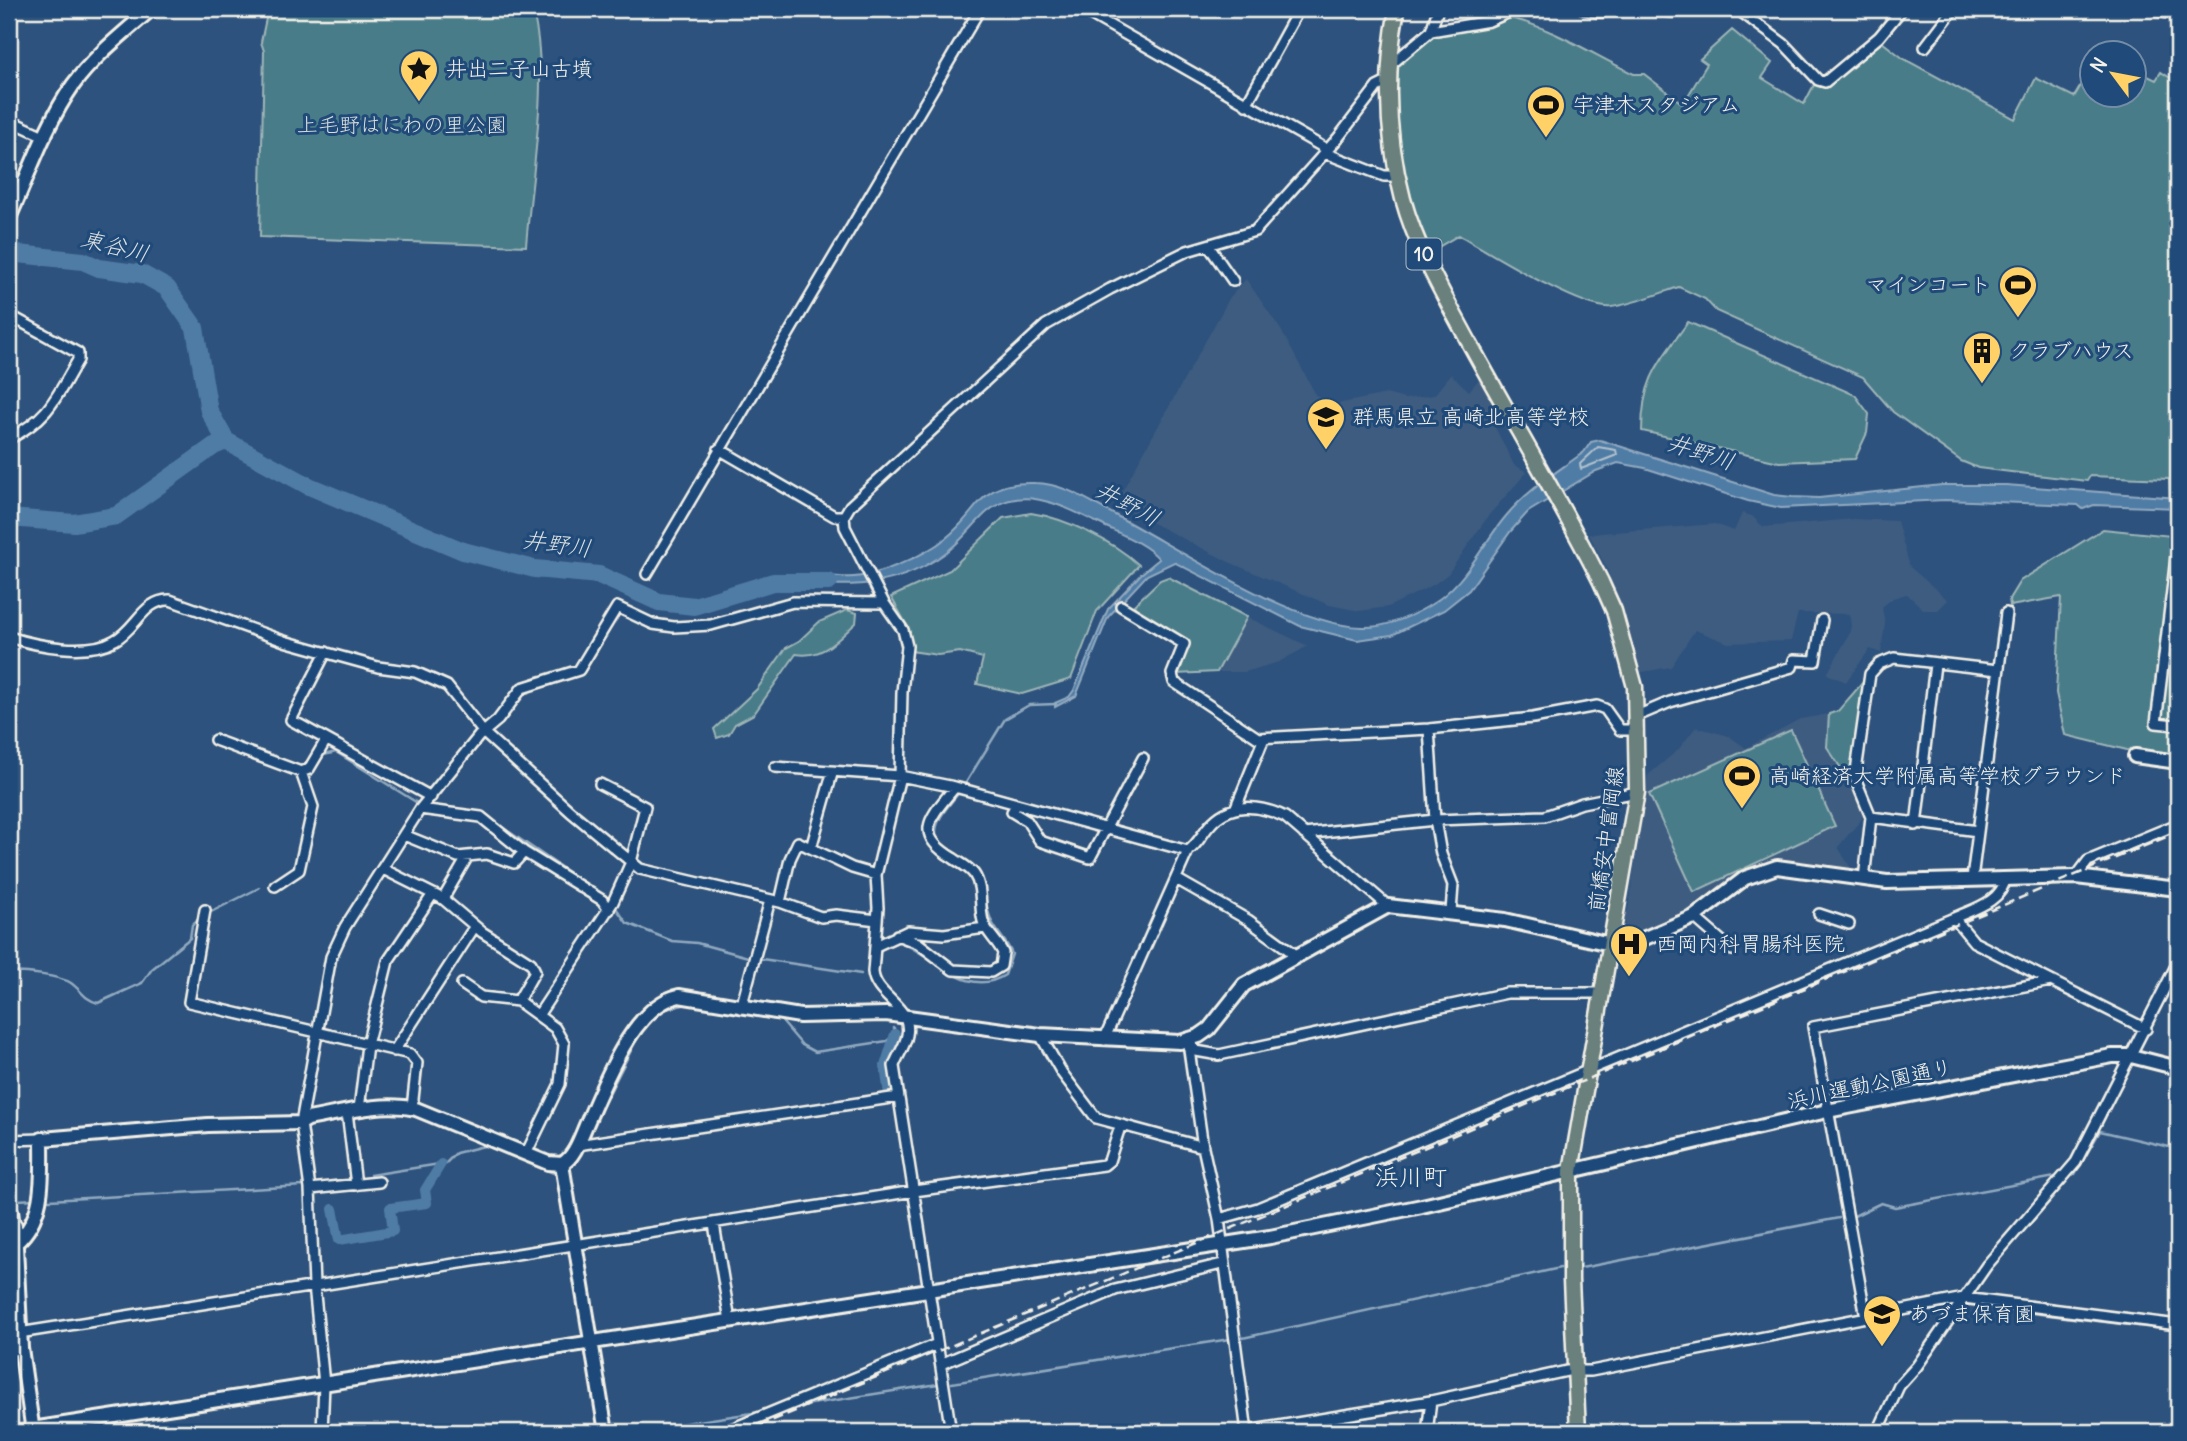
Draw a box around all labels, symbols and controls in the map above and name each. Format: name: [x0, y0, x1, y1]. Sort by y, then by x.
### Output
north arrow: [2078, 38, 2148, 108]
place icon: 井出二子山古墳: [398, 48, 440, 103]
text: N: [2085, 53, 2112, 77]
place label: 井出二子山古墳: [446, 55, 593, 82]
sports icon: 宇津木スタジアム: [1525, 84, 1567, 139]
place label: 宇津木スタジアム: [1573, 91, 1741, 118]
park label: 上毛野はにわの里公園: [297, 111, 507, 138]
water label: 東谷川: [78, 223, 152, 268]
road number: 10: [1406, 238, 1442, 270]
sports icon: マインコート: [1997, 264, 2039, 319]
place label: マインコート: [1866, 271, 1991, 298]
building icon: クラブハウス: [1961, 330, 2003, 385]
place label: クラブハウス: [2009, 337, 2134, 364]
school or university icon: 群馬県立 高崎北高等学校: [1305, 396, 1347, 451]
place label: 群馬県立 高崎北高等学校: [1353, 403, 1589, 430]
water label: 井野川: [1664, 427, 1738, 476]
water label: 井野川: [1091, 475, 1166, 533]
water label: 井野川: [521, 524, 593, 563]
sports icon: 高崎経済大学附属高等学校グラウンド: [1721, 755, 1763, 810]
place label: 高崎経済大学附属高等学校グラウンド: [1769, 762, 2126, 789]
street label: 前橋安中富岡線: [1582, 764, 1629, 914]
hospital icon: 西岡内科胃腸科医院: [1608, 923, 1650, 978]
place label: 西岡内科胃腸科医院: [1656, 930, 1845, 957]
street label: 浜川運動公園通り: [1785, 1053, 1955, 1114]
district label: 浜川町: [1375, 1161, 1447, 1191]
school or university icon: あづま保育園: [1861, 1293, 1903, 1348]
place label: あづま保育園: [1909, 1300, 2035, 1327]

